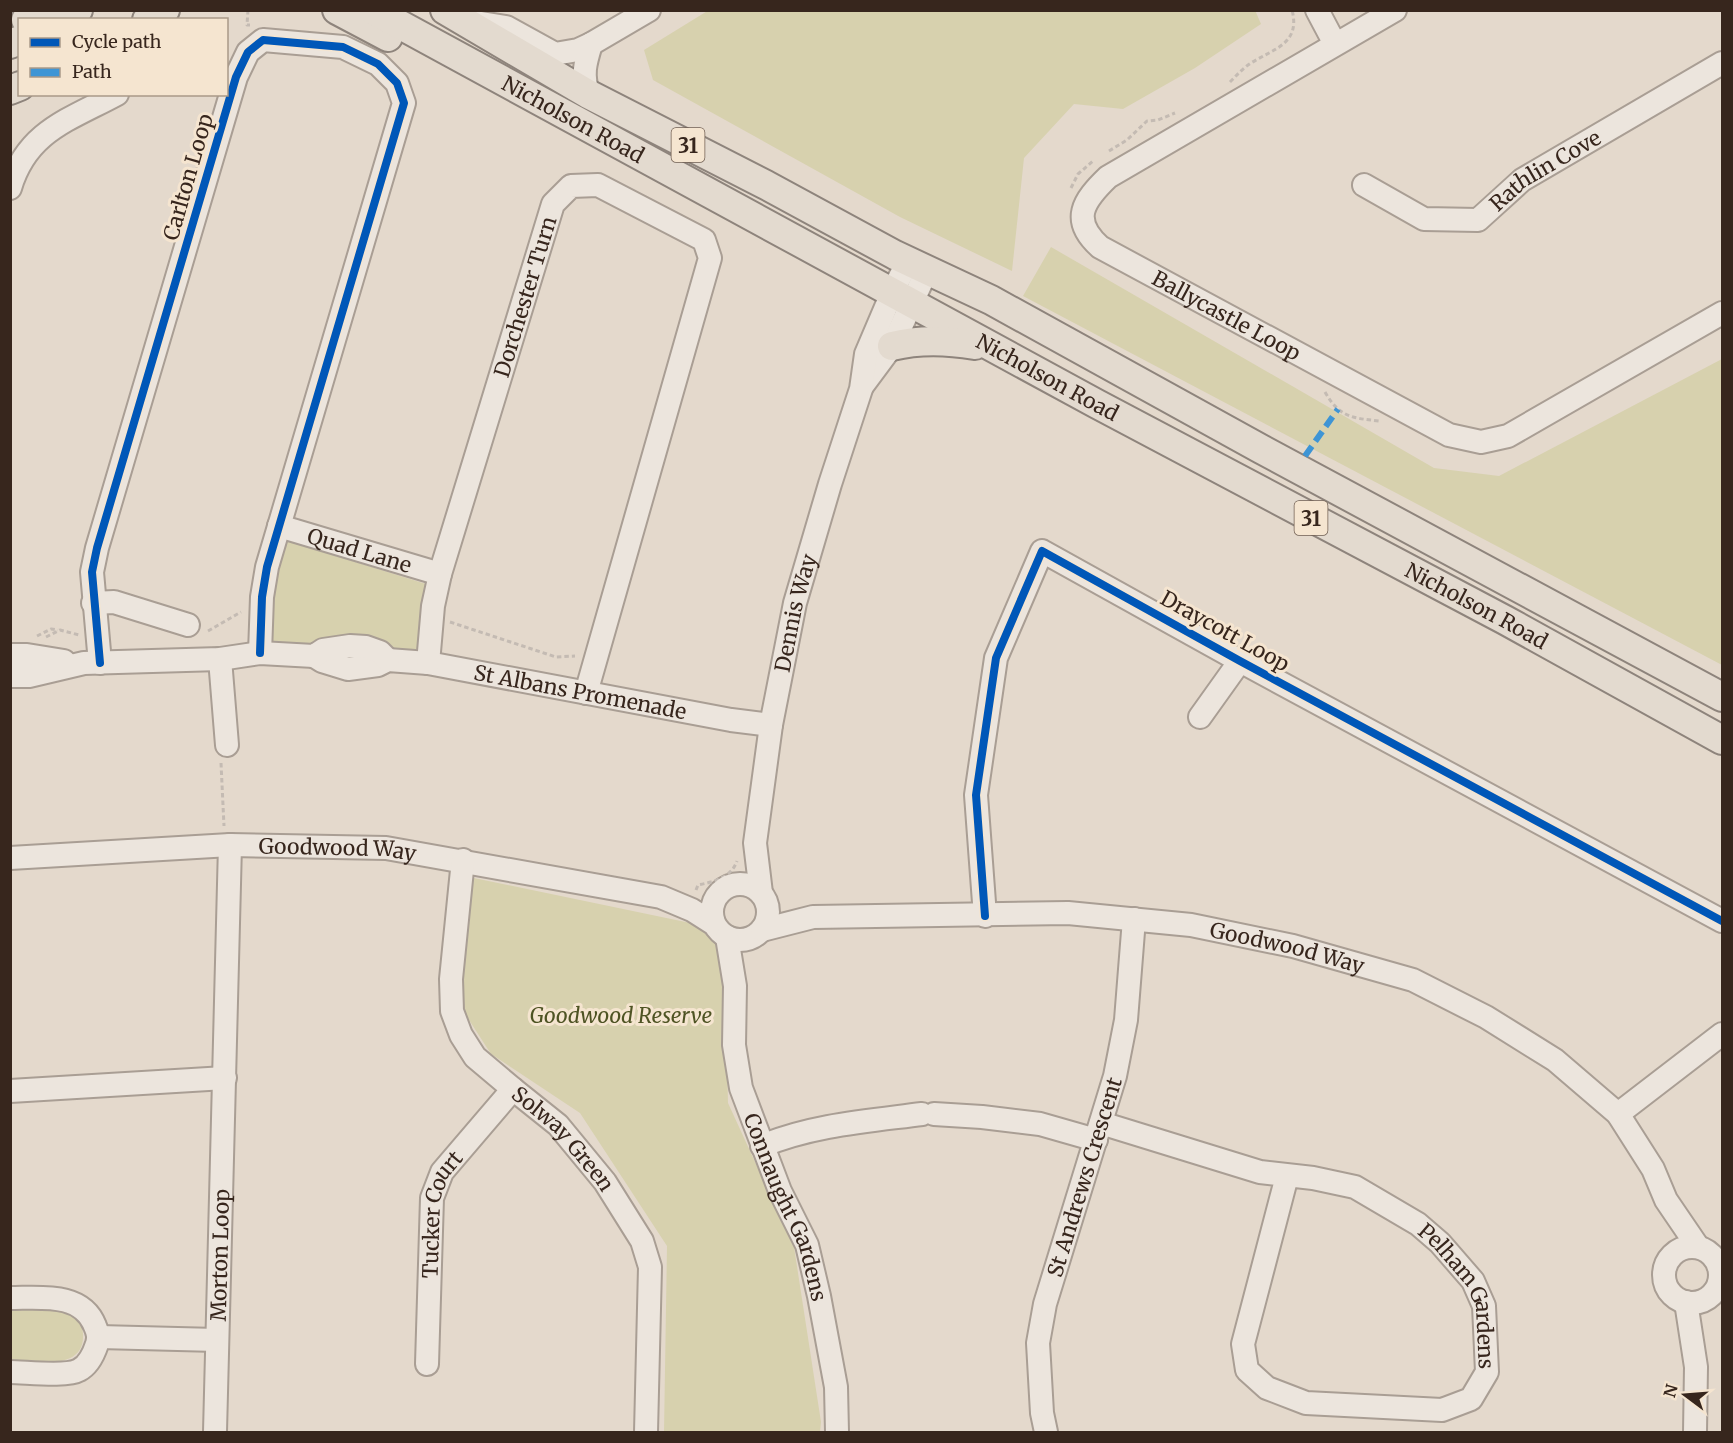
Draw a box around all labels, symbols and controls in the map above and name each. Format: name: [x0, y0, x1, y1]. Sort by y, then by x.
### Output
legend: [18, 18, 228, 96]
text: Cycle path: [72, 30, 162, 53]
text: Path: [72, 60, 112, 83]
street label: Nicholson Road: [497, 69, 649, 169]
street label: Carlton Loop: [157, 110, 219, 243]
street label: Rathlin Cove: [1484, 124, 1605, 217]
road number: 31: [672, 128, 704, 162]
street label: Dorchester Turn: [487, 213, 562, 380]
street label: Ballycastle Loop: [1148, 264, 1306, 366]
street label: Nicholson Road: [972, 327, 1124, 427]
road number: 31: [1294, 501, 1328, 535]
street label: Quad Lane: [304, 522, 415, 578]
street label: Dennis Way: [768, 550, 822, 674]
street label: Nicholson Road: [1401, 556, 1553, 655]
street label: Draycott Loop: [1156, 584, 1294, 678]
street label: St Albans Promenade: [472, 658, 689, 725]
street label: Goodwood Way: [258, 832, 419, 867]
street label: Goodwood Way: [1208, 916, 1368, 979]
park label: Goodwood Reserve: [530, 1002, 712, 1029]
street label: St Andrews Crescent: [1041, 1074, 1127, 1280]
street label: Solway Green: [507, 1080, 621, 1196]
street label: Connaught Gardens: [738, 1109, 833, 1304]
street label: Tucker Court: [416, 1145, 468, 1279]
street label: Morton Loop: [204, 1188, 235, 1322]
street label: Pelham Gardens: [1413, 1217, 1500, 1370]
north arrow: [1655, 1365, 1715, 1425]
text: N: [1659, 1382, 1682, 1400]

